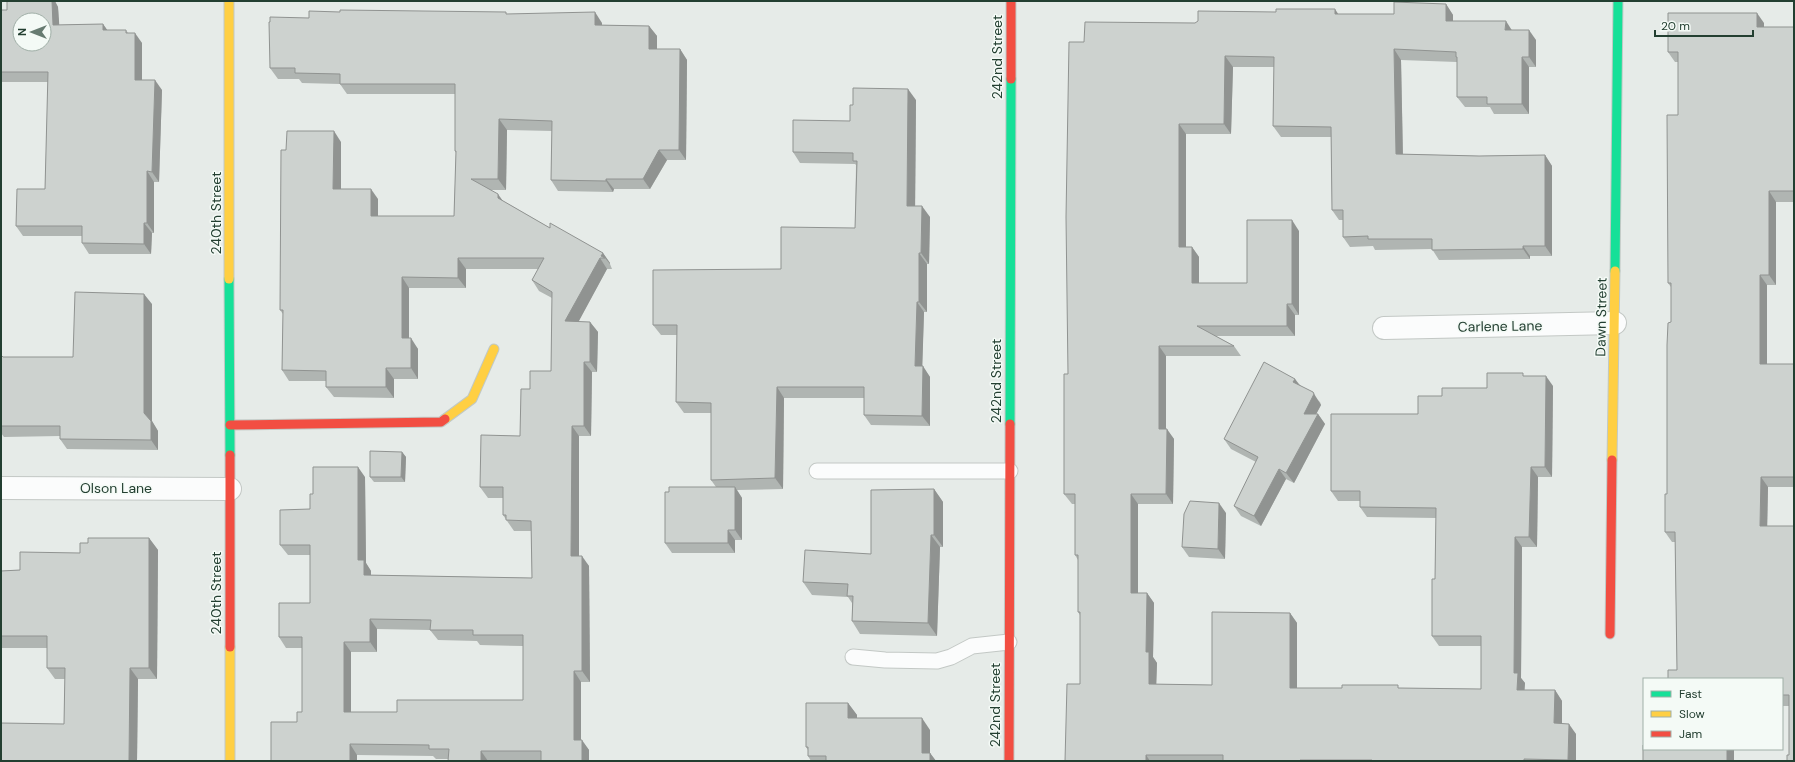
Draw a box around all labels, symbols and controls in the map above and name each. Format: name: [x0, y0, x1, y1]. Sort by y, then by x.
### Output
north arrow: [12, 12, 52, 52]
scale bar: [1655, 12, 1753, 38]
street label: 242nd Street: [988, 15, 1006, 99]
text: 20 m: [1661, 18, 1690, 34]
text: N: [15, 28, 29, 36]
street label: 240th Street: [207, 172, 225, 254]
street label: Dawn Street: [1591, 277, 1611, 357]
street label: Carlene Lane: [1458, 316, 1542, 336]
street label: 242nd Street: [987, 339, 1005, 423]
street label: Olson Lane: [80, 479, 152, 497]
street label: 240th Street: [207, 552, 225, 634]
street label: 242nd Street: [986, 663, 1004, 747]
legend: [1643, 678, 1783, 750]
text: Fast: [1679, 686, 1702, 702]
text: Slow: [1679, 706, 1705, 722]
text: Jam: [1679, 726, 1702, 742]

